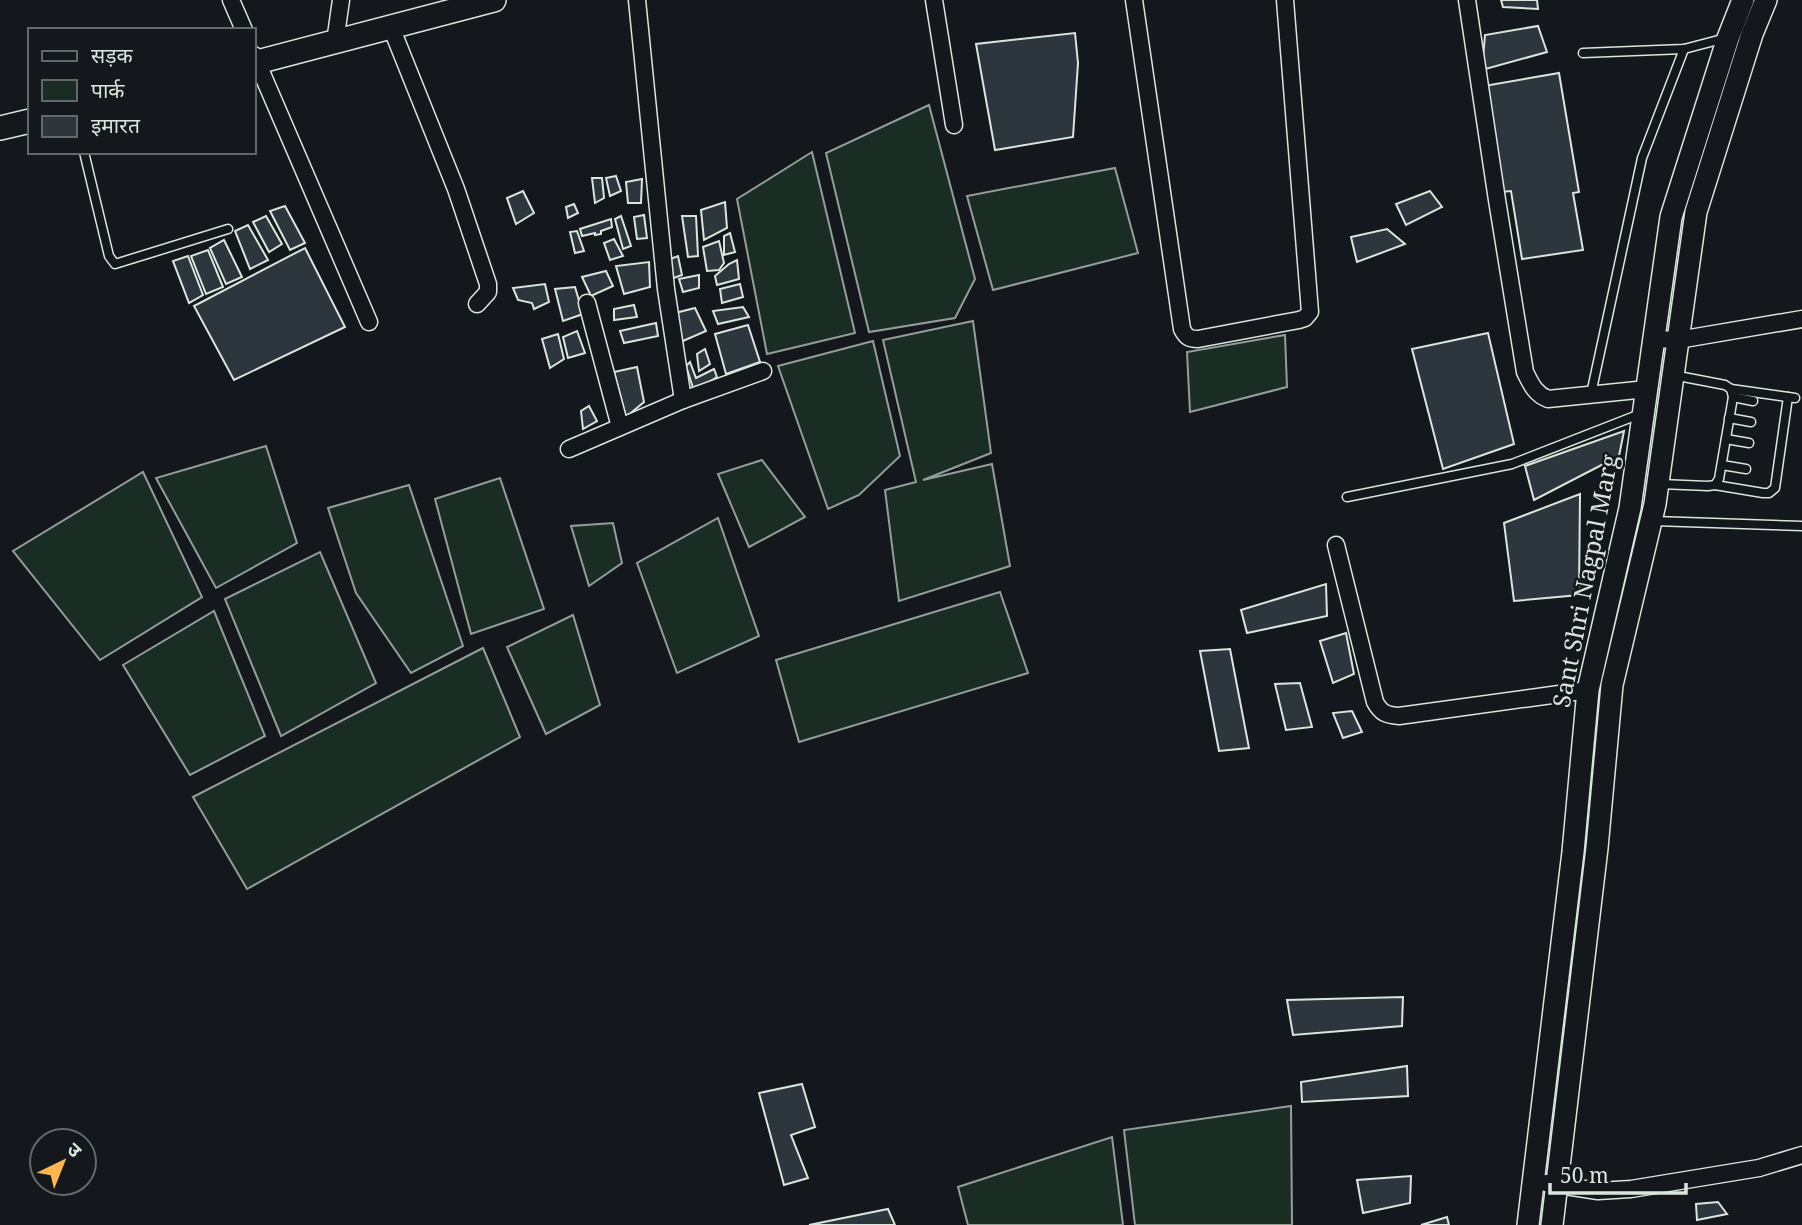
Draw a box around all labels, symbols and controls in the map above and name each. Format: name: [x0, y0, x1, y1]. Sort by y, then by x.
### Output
legend: [28, 28, 256, 154]
text: सड़क: [91, 41, 133, 69]
text: पार्क: [91, 76, 125, 104]
text: इमारत: [91, 111, 141, 139]
street label: Sant Shri Nagpal Marg: [1544, 451, 1625, 710]
north arrow: [28, 1127, 98, 1197]
text: उ: [62, 1136, 88, 1163]
scale bar: [1550, 1152, 1686, 1196]
text: 50 m: [1560, 1161, 1609, 1189]

